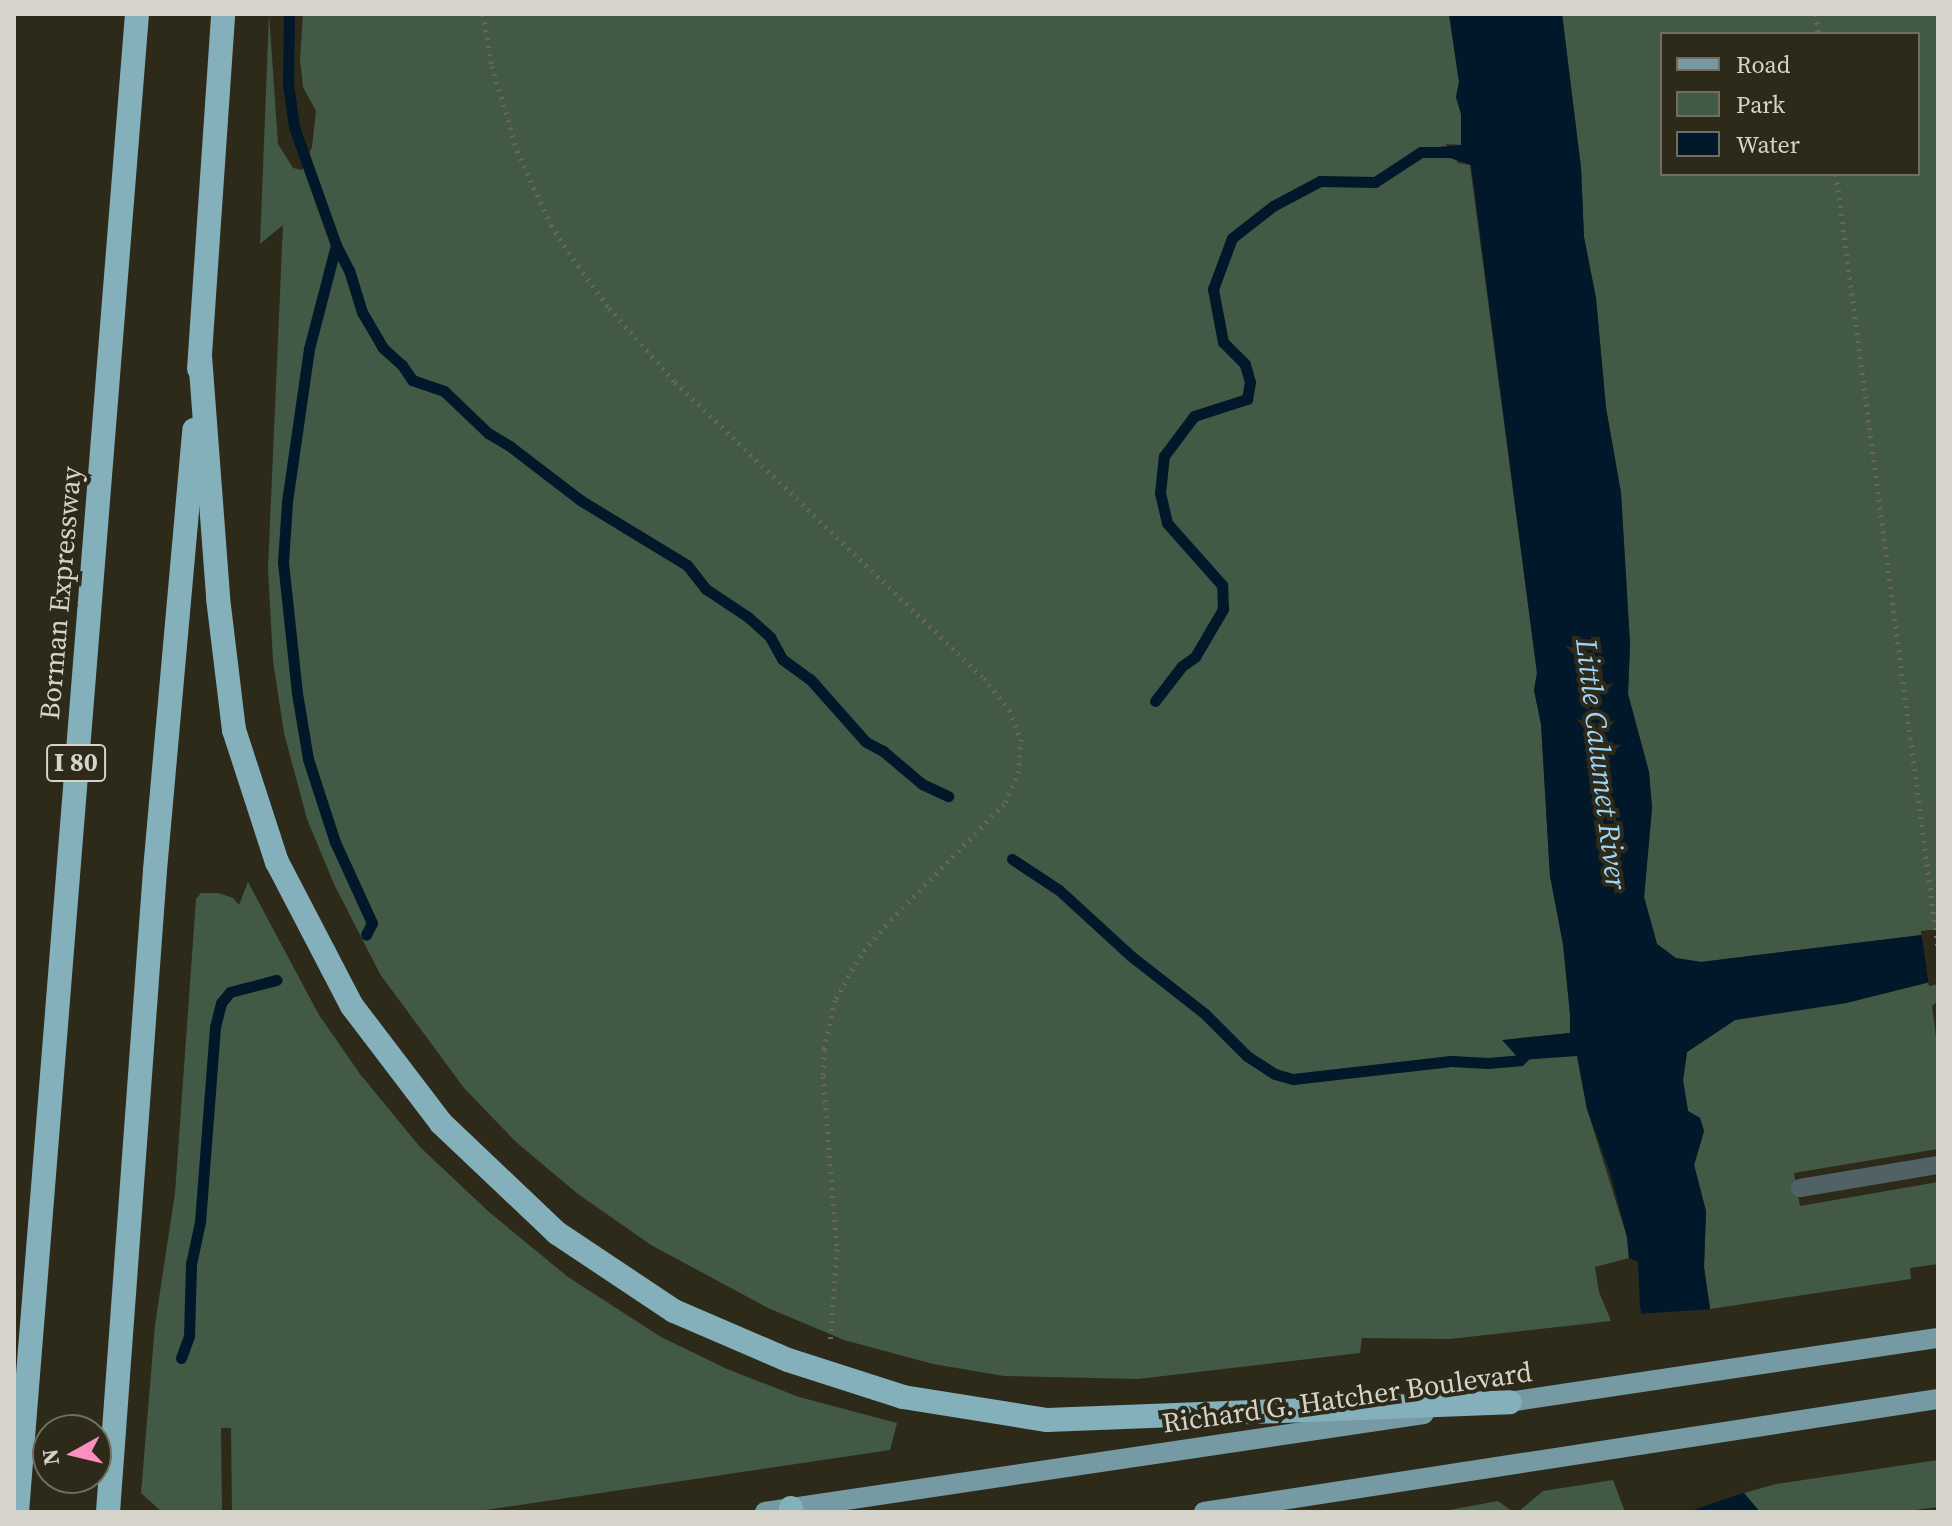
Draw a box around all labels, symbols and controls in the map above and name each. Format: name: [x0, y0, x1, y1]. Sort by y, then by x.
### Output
legend: [1660, 32, 1920, 176]
text: Road: [1736, 48, 1790, 81]
text: Park: [1736, 88, 1785, 121]
text: Water: [1736, 128, 1800, 161]
street label: Borman Expressway: [32, 465, 88, 721]
water label: Little Calumet River: [1568, 637, 1634, 891]
road number: I 80: [46, 741, 106, 785]
street label: Richard G. Hatcher Boulevard: [1160, 1354, 1534, 1440]
north arrow: [32, 1414, 112, 1494]
text: N: [34, 1447, 66, 1467]

